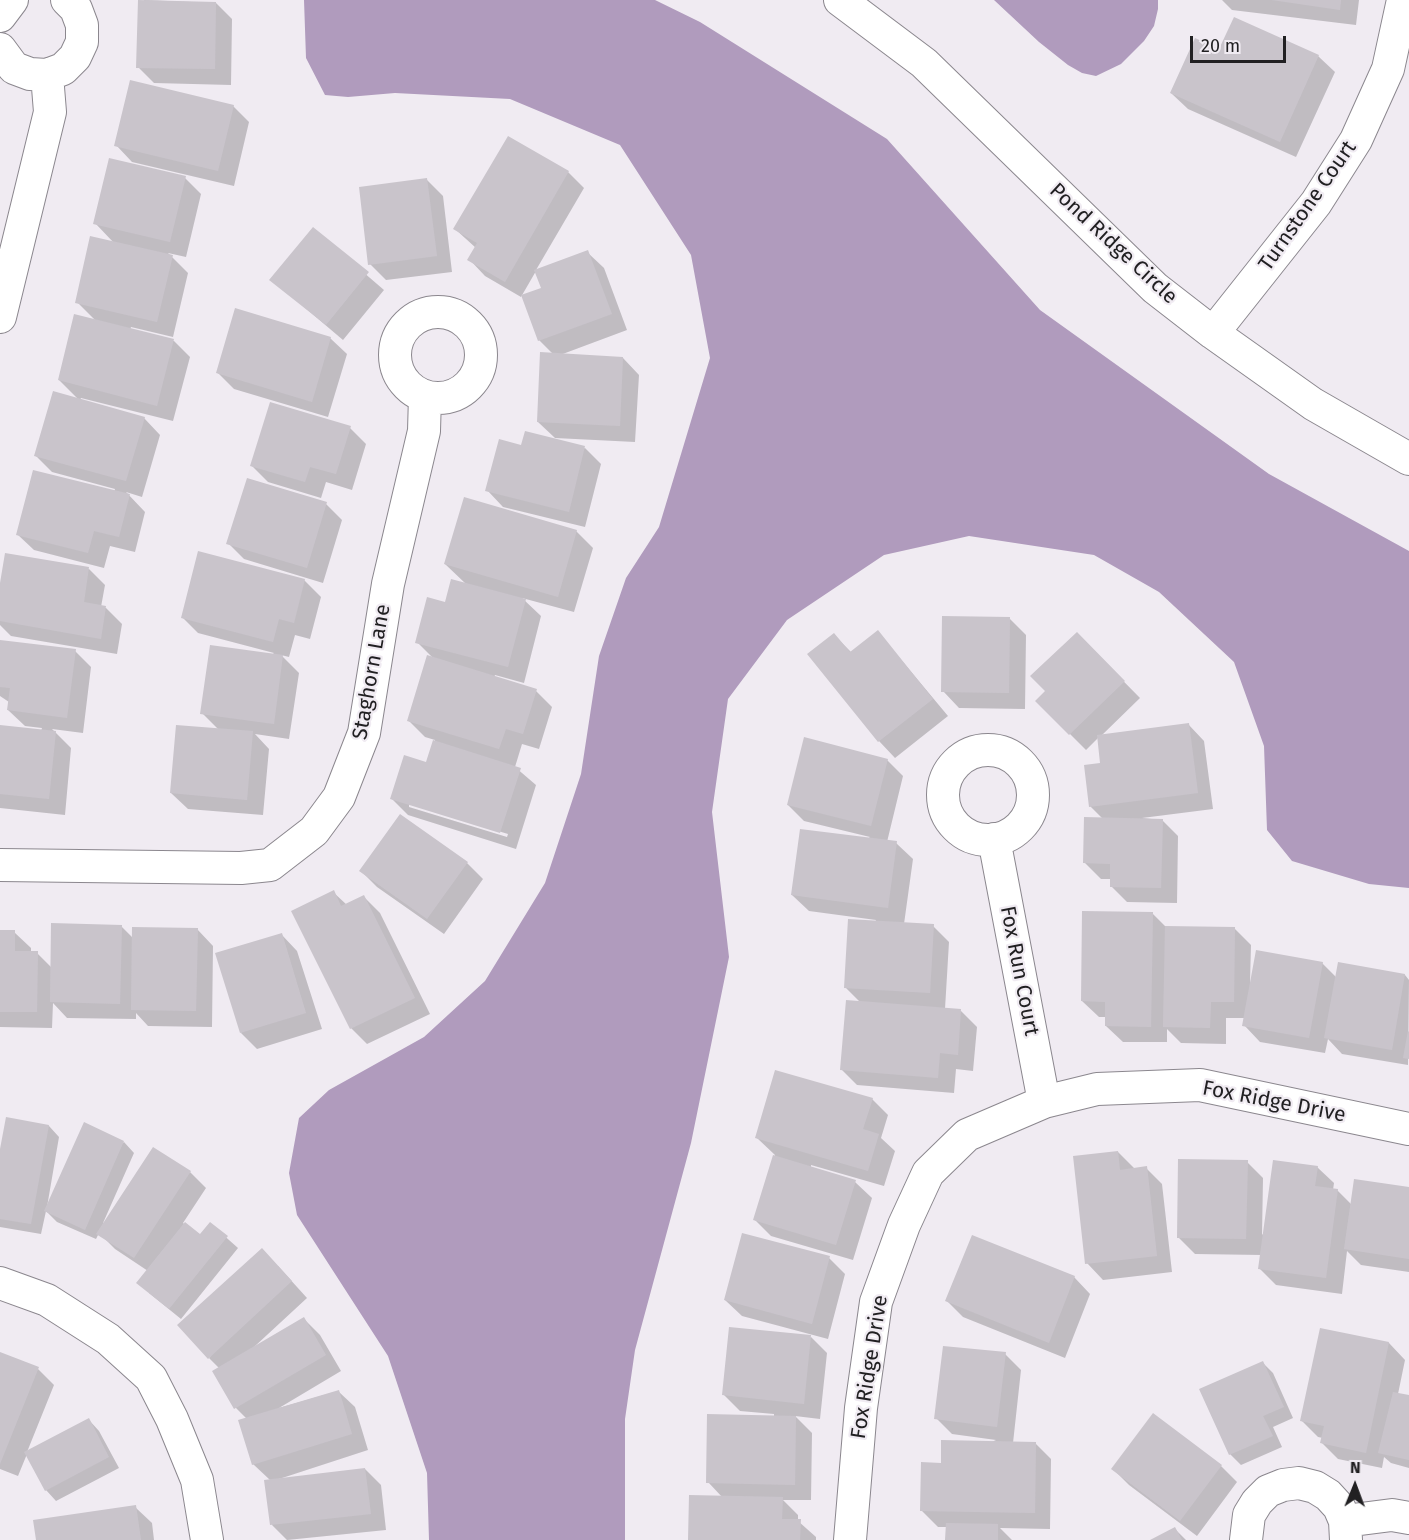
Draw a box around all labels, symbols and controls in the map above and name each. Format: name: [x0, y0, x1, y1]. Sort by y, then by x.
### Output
scale bar: [1193, 24, 1289, 62]
text: 20 m: [1201, 35, 1240, 57]
street label: Turnstone Court: [1254, 136, 1362, 276]
street label: Pond Ridge Circle: [1044, 178, 1182, 310]
street label: Staghorn Lane: [348, 602, 396, 742]
street label: Fox Run Court: [994, 904, 1044, 1038]
street label: Fox Ridge Drive: [1200, 1076, 1348, 1128]
street label: Fox Ridge Drive: [846, 1293, 894, 1441]
north arrow: [1325, 1456, 1385, 1516]
text: N: [1350, 1458, 1361, 1477]

